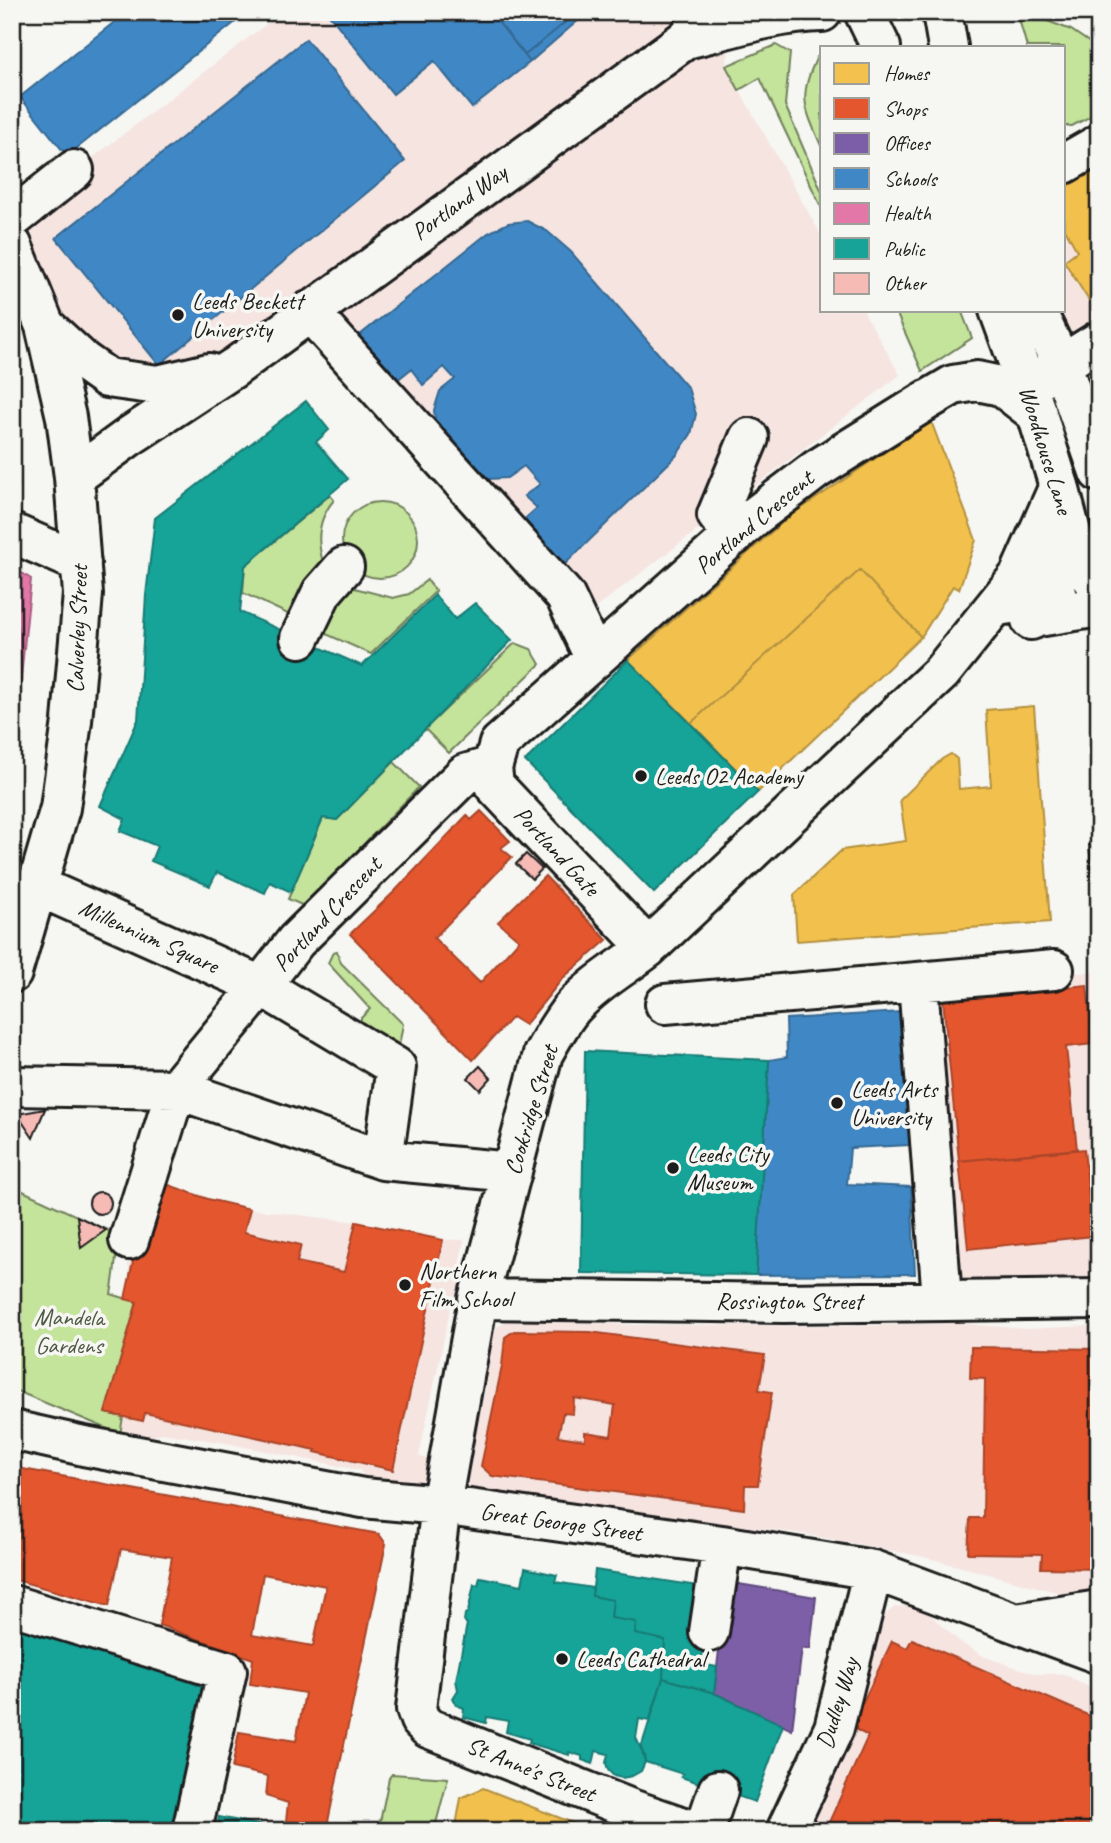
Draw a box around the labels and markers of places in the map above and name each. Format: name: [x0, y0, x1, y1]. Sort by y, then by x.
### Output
place label: Leeds Beckett University: [192, 286, 306, 344]
marker: Leeds Beckett University: [170, 307, 186, 323]
place label: Leeds O2 Academy: [655, 761, 804, 791]
marker: Leeds O2 Academy: [633, 768, 649, 784]
place label: Leeds Arts University: [851, 1074, 939, 1132]
marker: Leeds Arts University: [829, 1095, 845, 1111]
place label: Leeds City Museum: [687, 1139, 770, 1197]
marker: Leeds City Museum: [665, 1160, 681, 1176]
place label: Northern Film School: [419, 1256, 516, 1314]
marker: Northern Film School: [397, 1277, 413, 1293]
place label: Leeds Cathedral: [576, 1644, 709, 1674]
marker: Leeds Cathedral: [554, 1651, 570, 1667]

